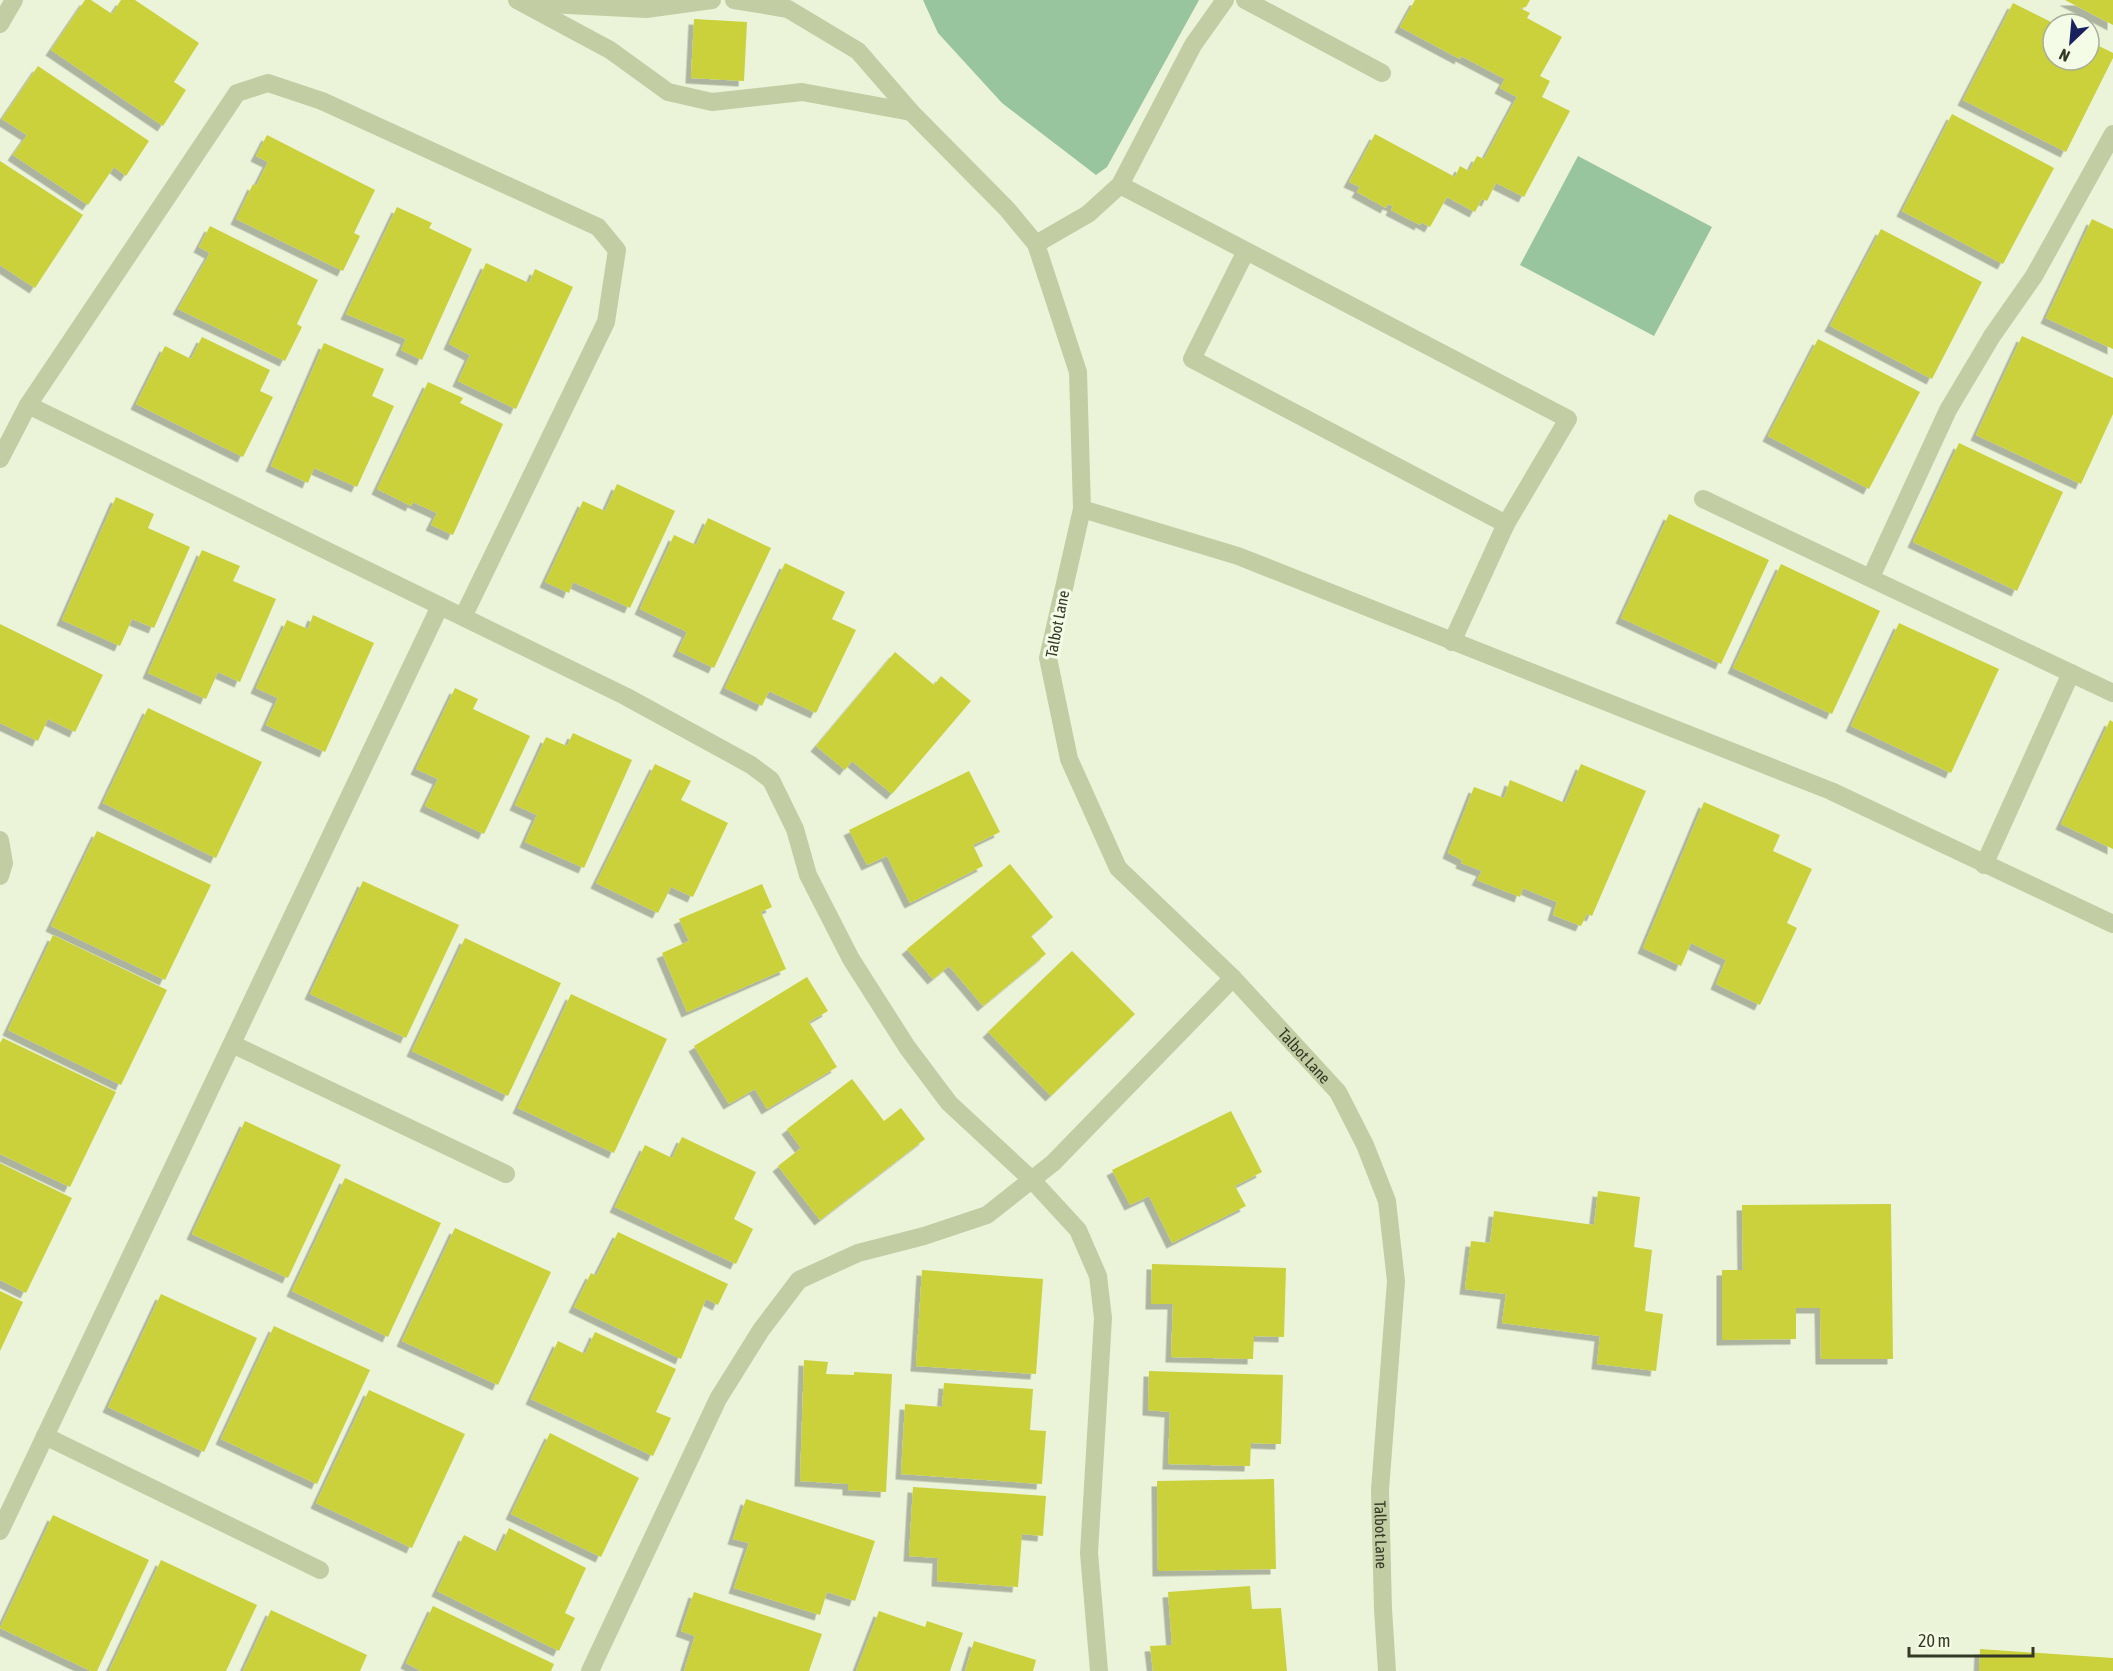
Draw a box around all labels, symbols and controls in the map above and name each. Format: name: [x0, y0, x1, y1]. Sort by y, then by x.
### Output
north arrow: [2041, 12, 2101, 72]
text: N: [2056, 45, 2073, 66]
street label: Talbot Lane: [1042, 589, 1072, 659]
street label: Talbot Lane: [1275, 1024, 1334, 1087]
street label: Talbot Lane: [1371, 1500, 1391, 1569]
scale bar: [1909, 1620, 2034, 1658]
text: 20 m: [1918, 1630, 1950, 1651]

